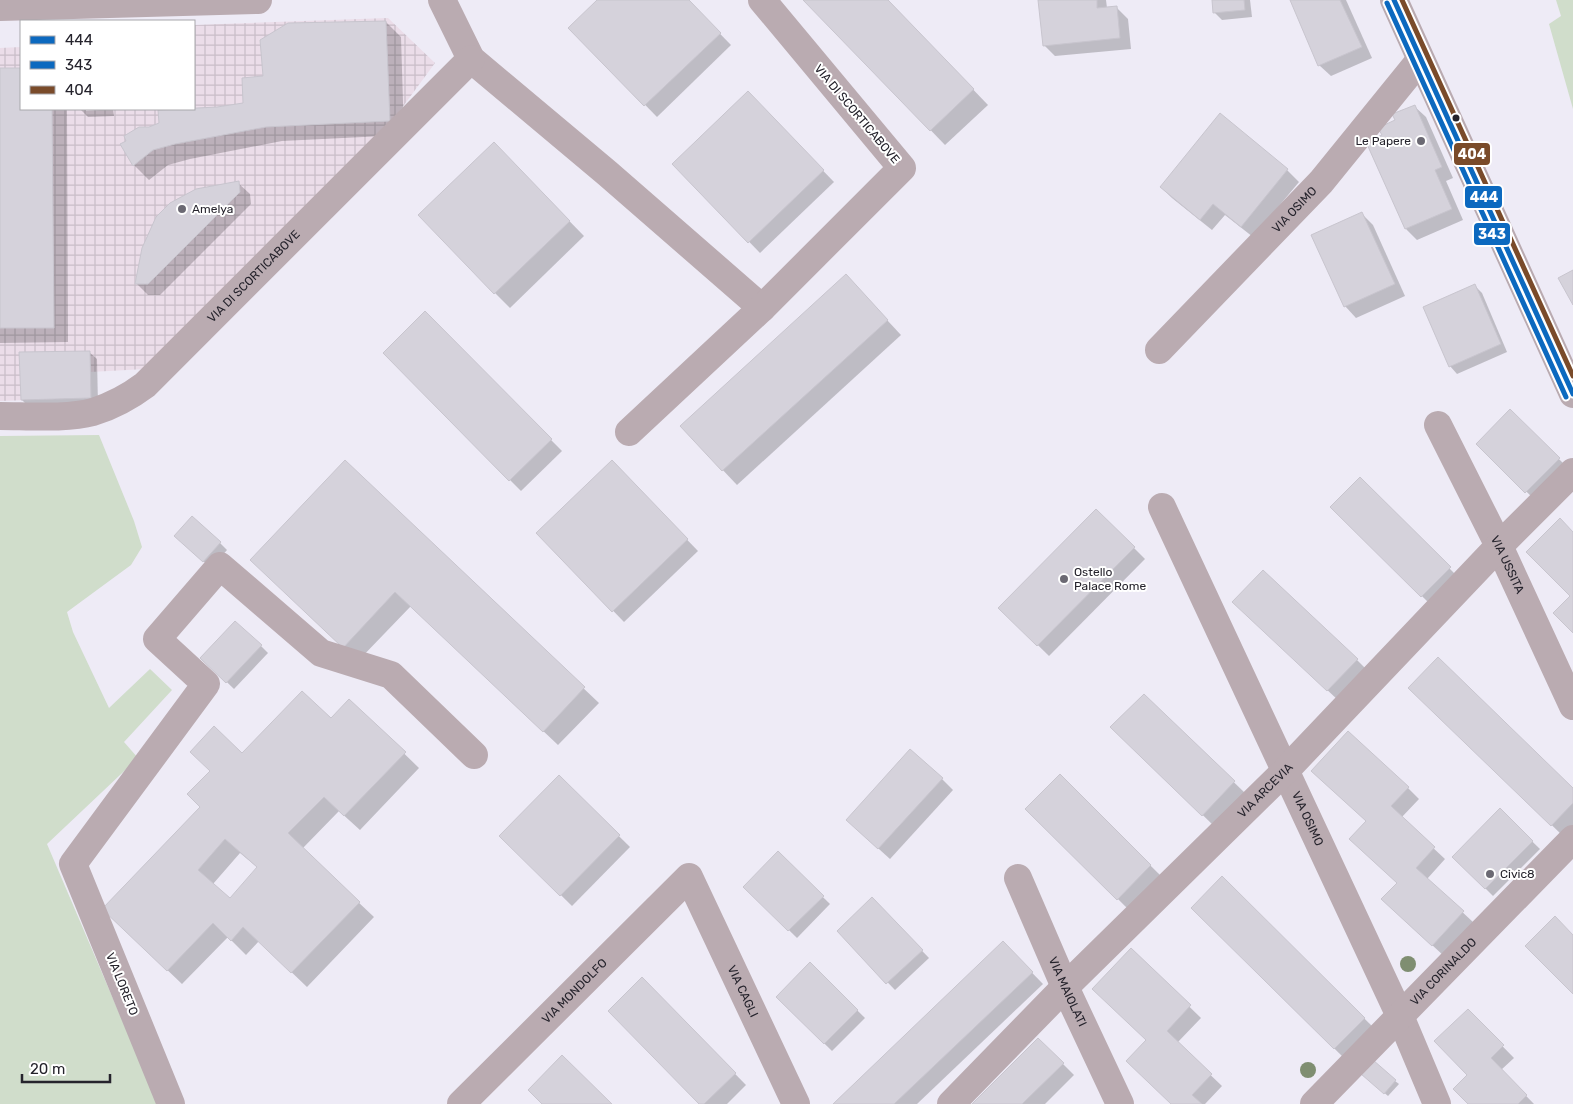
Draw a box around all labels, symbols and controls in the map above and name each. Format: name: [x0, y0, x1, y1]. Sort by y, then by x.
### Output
legend: [20, 20, 195, 110]
text: 444: [65, 31, 93, 49]
text: 343: [65, 56, 92, 74]
street label: VIA DI SCORTICABOVE: [812, 62, 902, 166]
text: 404: [65, 81, 93, 99]
unlabelled marker: [1451, 113, 1461, 123]
place label: Le Papere: [1355, 134, 1411, 148]
marker: Le Papere: [1415, 135, 1427, 147]
line badge: 404: [1453, 142, 1491, 166]
text: 404: [1458, 146, 1487, 163]
street label: VIA OSIMO: [1269, 184, 1320, 235]
line badge: 444: [1464, 185, 1503, 209]
text: 444: [1470, 189, 1499, 206]
place label: Amelya: [192, 202, 233, 216]
marker: Amelya: [176, 203, 188, 215]
line badge: 343: [1473, 222, 1511, 246]
text: 343: [1478, 226, 1506, 243]
street label: VIA DI SCORTICABOVE: [205, 227, 303, 325]
street label: VIA USSITA: [1488, 533, 1527, 596]
place label: Ostello Palace Rome: [1074, 565, 1146, 593]
marker: Ostello Palace Rome: [1058, 573, 1070, 585]
street label: VIA ARCEVIA: [1235, 760, 1296, 821]
street label: VIA OSIMO: [1289, 789, 1326, 848]
place label: Civic8: [1500, 867, 1535, 881]
marker: Civic8: [1484, 868, 1496, 880]
street label: VIA CORINALDO: [1407, 935, 1479, 1008]
street label: VIA LORETO: [103, 951, 141, 1017]
street label: VIA MAIOLATI: [1046, 955, 1090, 1029]
street label: VIA MONDOLFO: [539, 956, 610, 1026]
street label: VIA CAGLI: [725, 963, 761, 1019]
scale bar: [22, 1052, 110, 1084]
text: 20 m: [30, 1060, 65, 1078]

